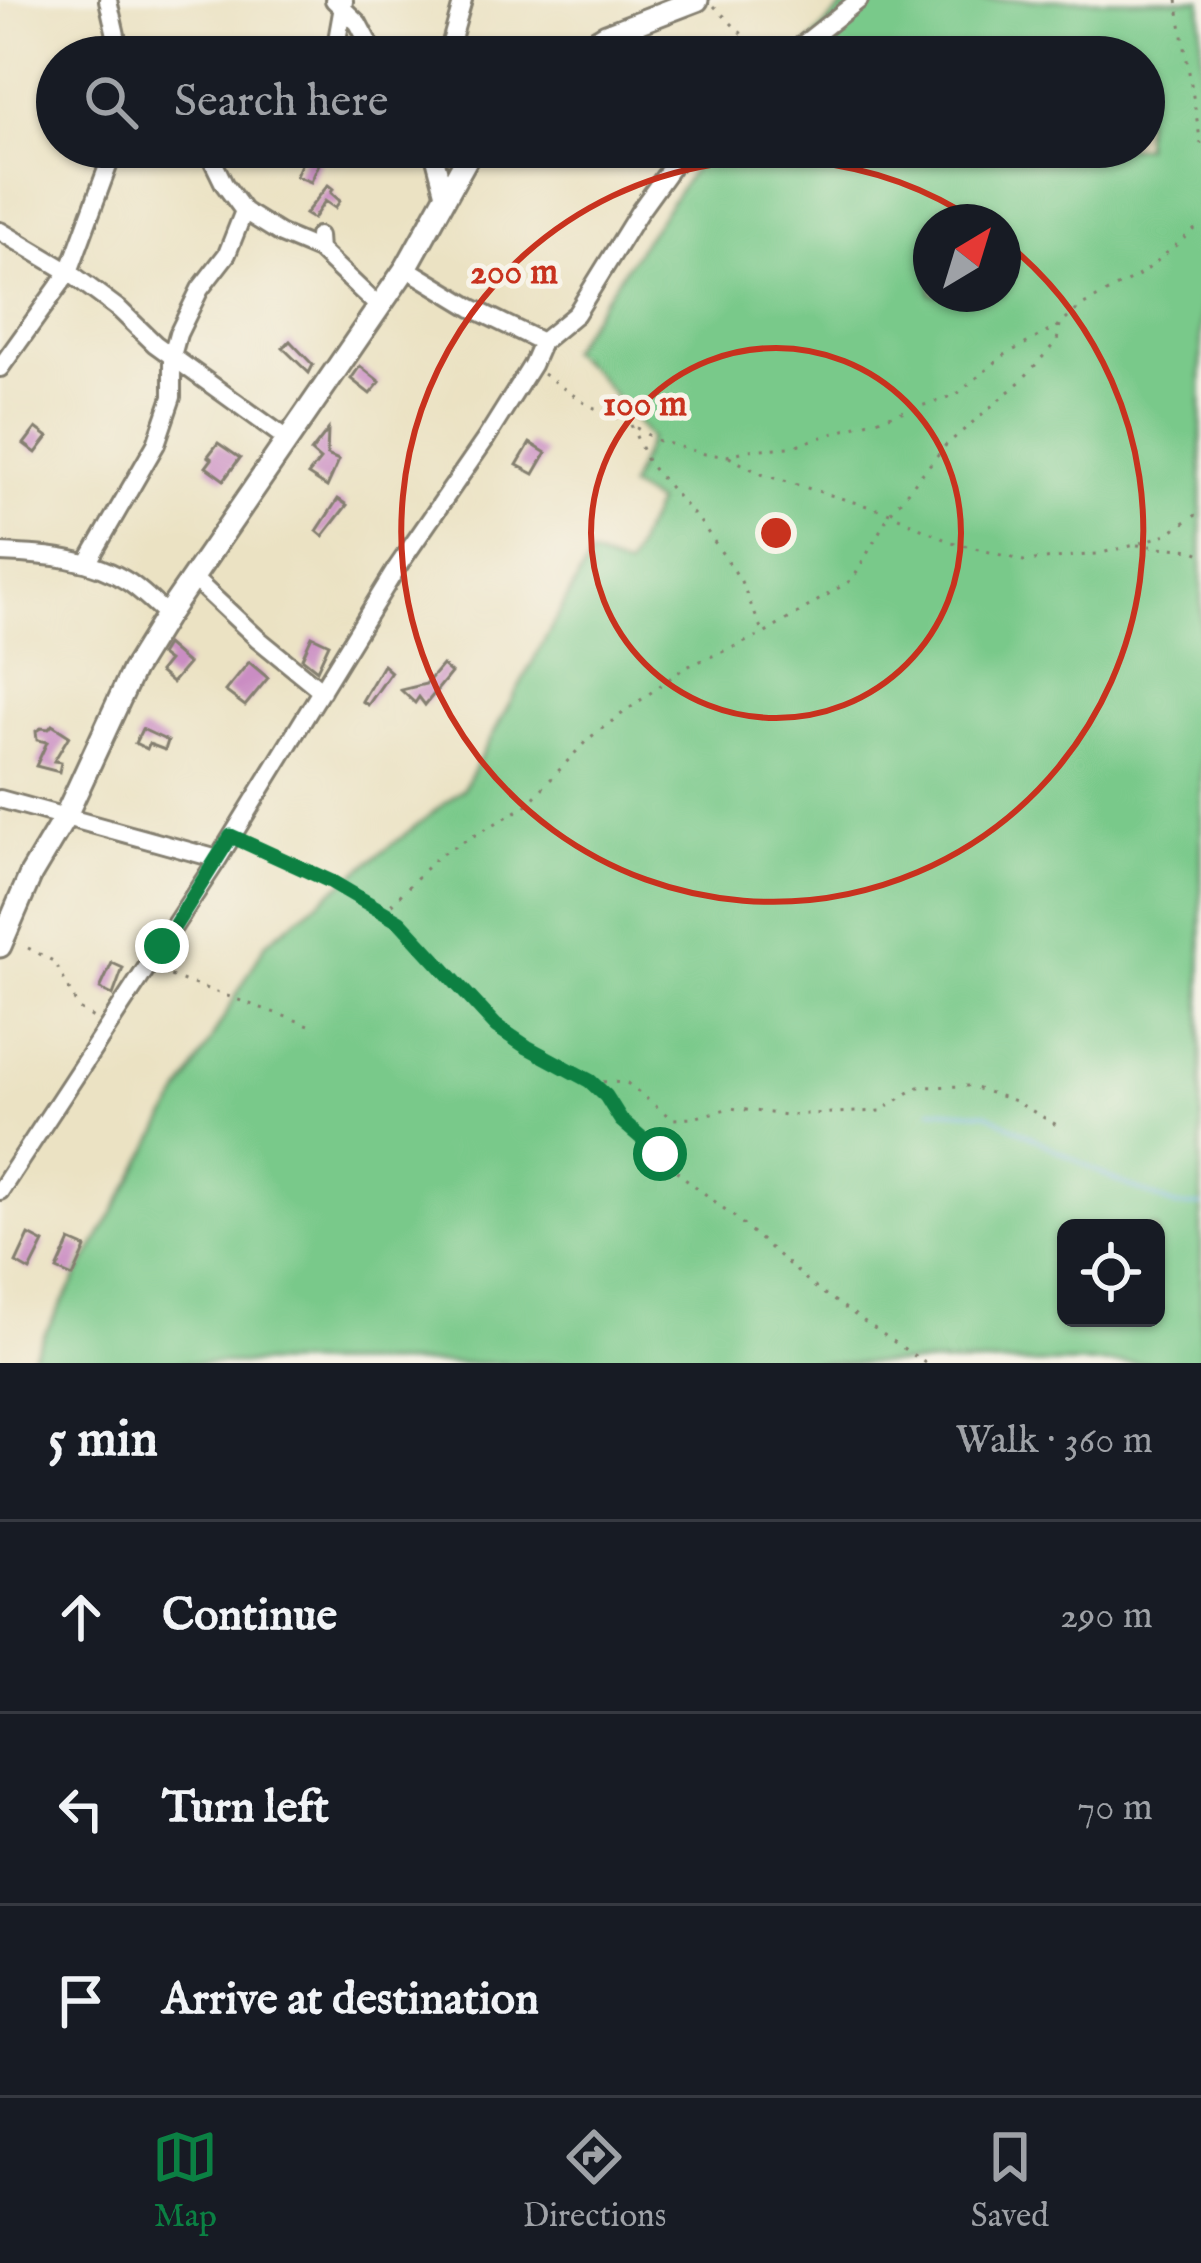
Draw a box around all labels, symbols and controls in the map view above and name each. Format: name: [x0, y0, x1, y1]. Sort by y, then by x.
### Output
search box: [36, 36, 1165, 168]
icon: search: [78, 69, 144, 135]
text: Search here: [174, 74, 388, 131]
north arrow: [913, 204, 1021, 312]
text: 200 m: [470, 250, 558, 296]
text: 100 m: [603, 382, 687, 428]
centre of rings: [755, 512, 797, 554]
route end: [135, 919, 189, 973]
route start: [633, 1127, 687, 1181]
map controls: [1057, 1219, 1165, 1327]
button: locate: [1057, 1219, 1165, 1327]
text: 5 min: [48, 1409, 158, 1474]
text: Walk · 360 m: [955, 1417, 1153, 1466]
icon: ahead: [48, 1584, 114, 1650]
text: Continue: [162, 1588, 337, 1645]
text: 290 m: [1060, 1592, 1153, 1641]
icon: left: [48, 1776, 114, 1842]
text: Turn left: [162, 1780, 329, 1837]
text: 70 m: [1077, 1784, 1153, 1833]
icon: arrive: [48, 1968, 114, 2034]
text: Arrive at destination: [162, 1972, 539, 2029]
tab: Map: [152, 2124, 218, 2238]
tab: Directions: [523, 2124, 666, 2238]
tab: Saved: [971, 2124, 1049, 2238]

